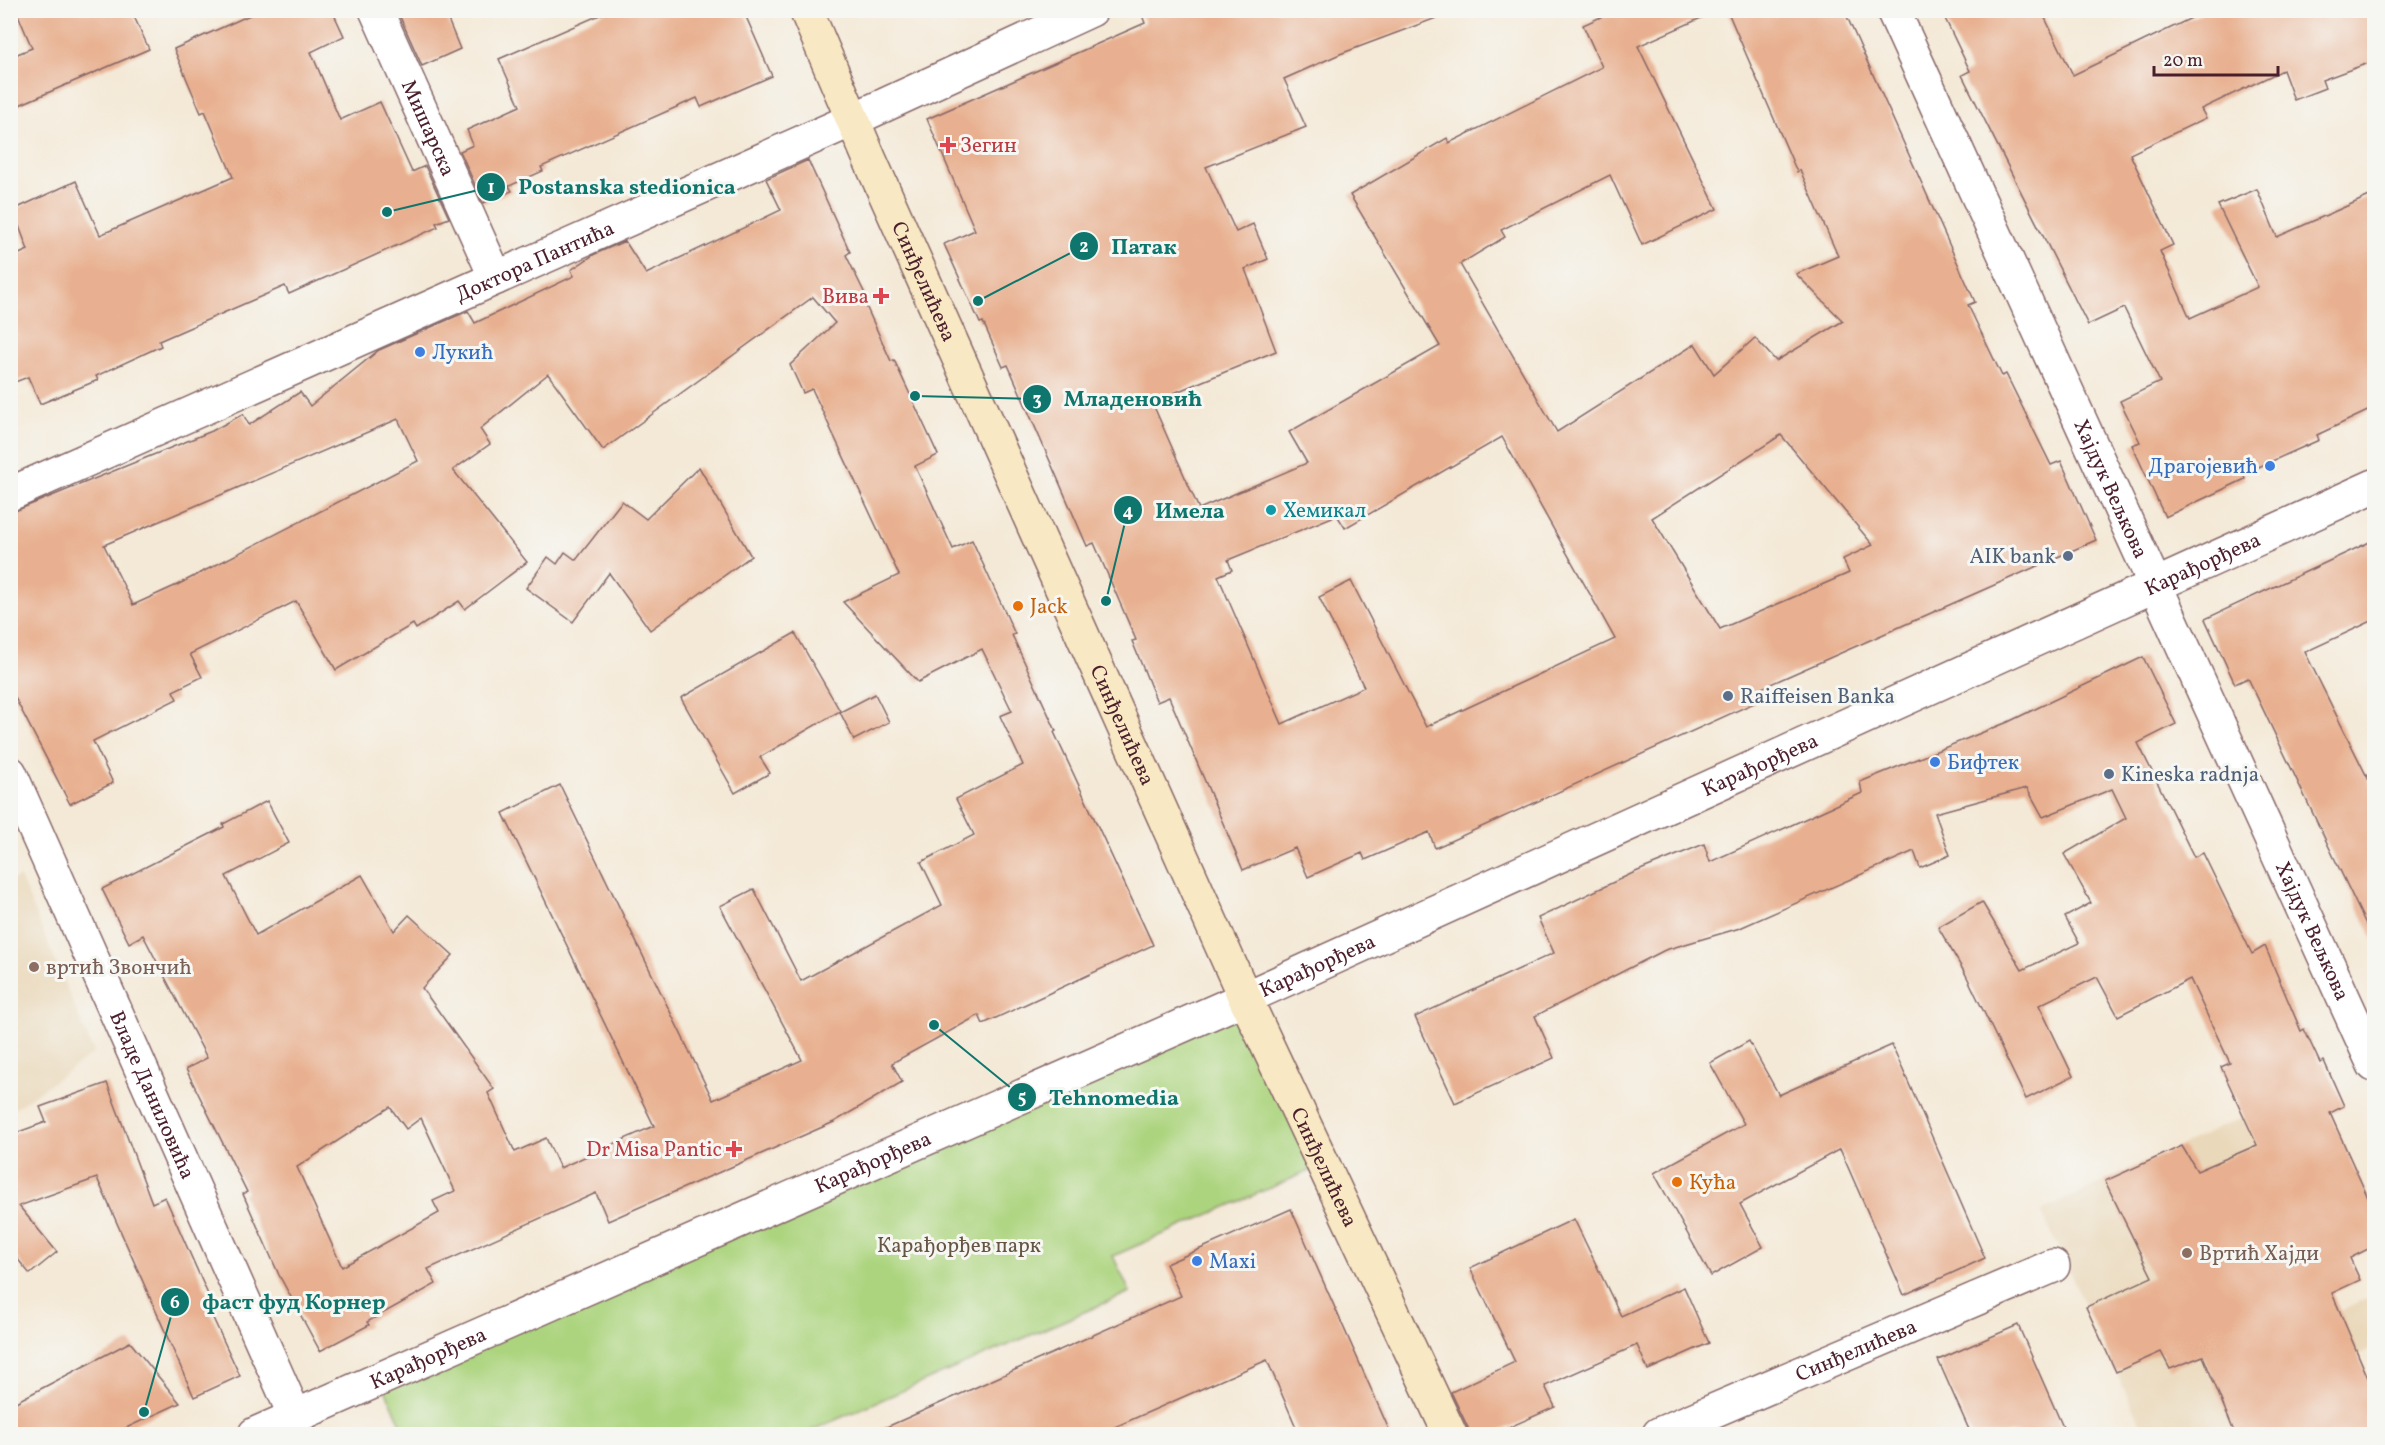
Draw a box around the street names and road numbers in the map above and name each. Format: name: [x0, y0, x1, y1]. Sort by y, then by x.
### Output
street label: Мишарска: [393, 76, 462, 181]
street label: Доктора Пантића: [451, 214, 619, 310]
street label: Синђелићева: [883, 217, 963, 347]
street label: Хајдук Вељкова: [2066, 415, 2154, 564]
street label: Карађорђева: [2140, 526, 2266, 604]
street label: Синђелићева: [1082, 661, 1161, 790]
street label: Карађорђева: [1698, 727, 1823, 805]
street label: Хајдук Вељкова: [2267, 857, 2356, 1006]
street label: Карађорђева: [1255, 928, 1381, 1006]
street label: Владе Даниловића: [101, 1007, 201, 1184]
street label: Синђелићева: [1283, 1103, 1364, 1232]
street label: Карађорђева: [810, 1125, 936, 1202]
street label: Синђелићева: [1791, 1313, 1922, 1390]
street label: Карађорђева: [366, 1321, 492, 1398]

